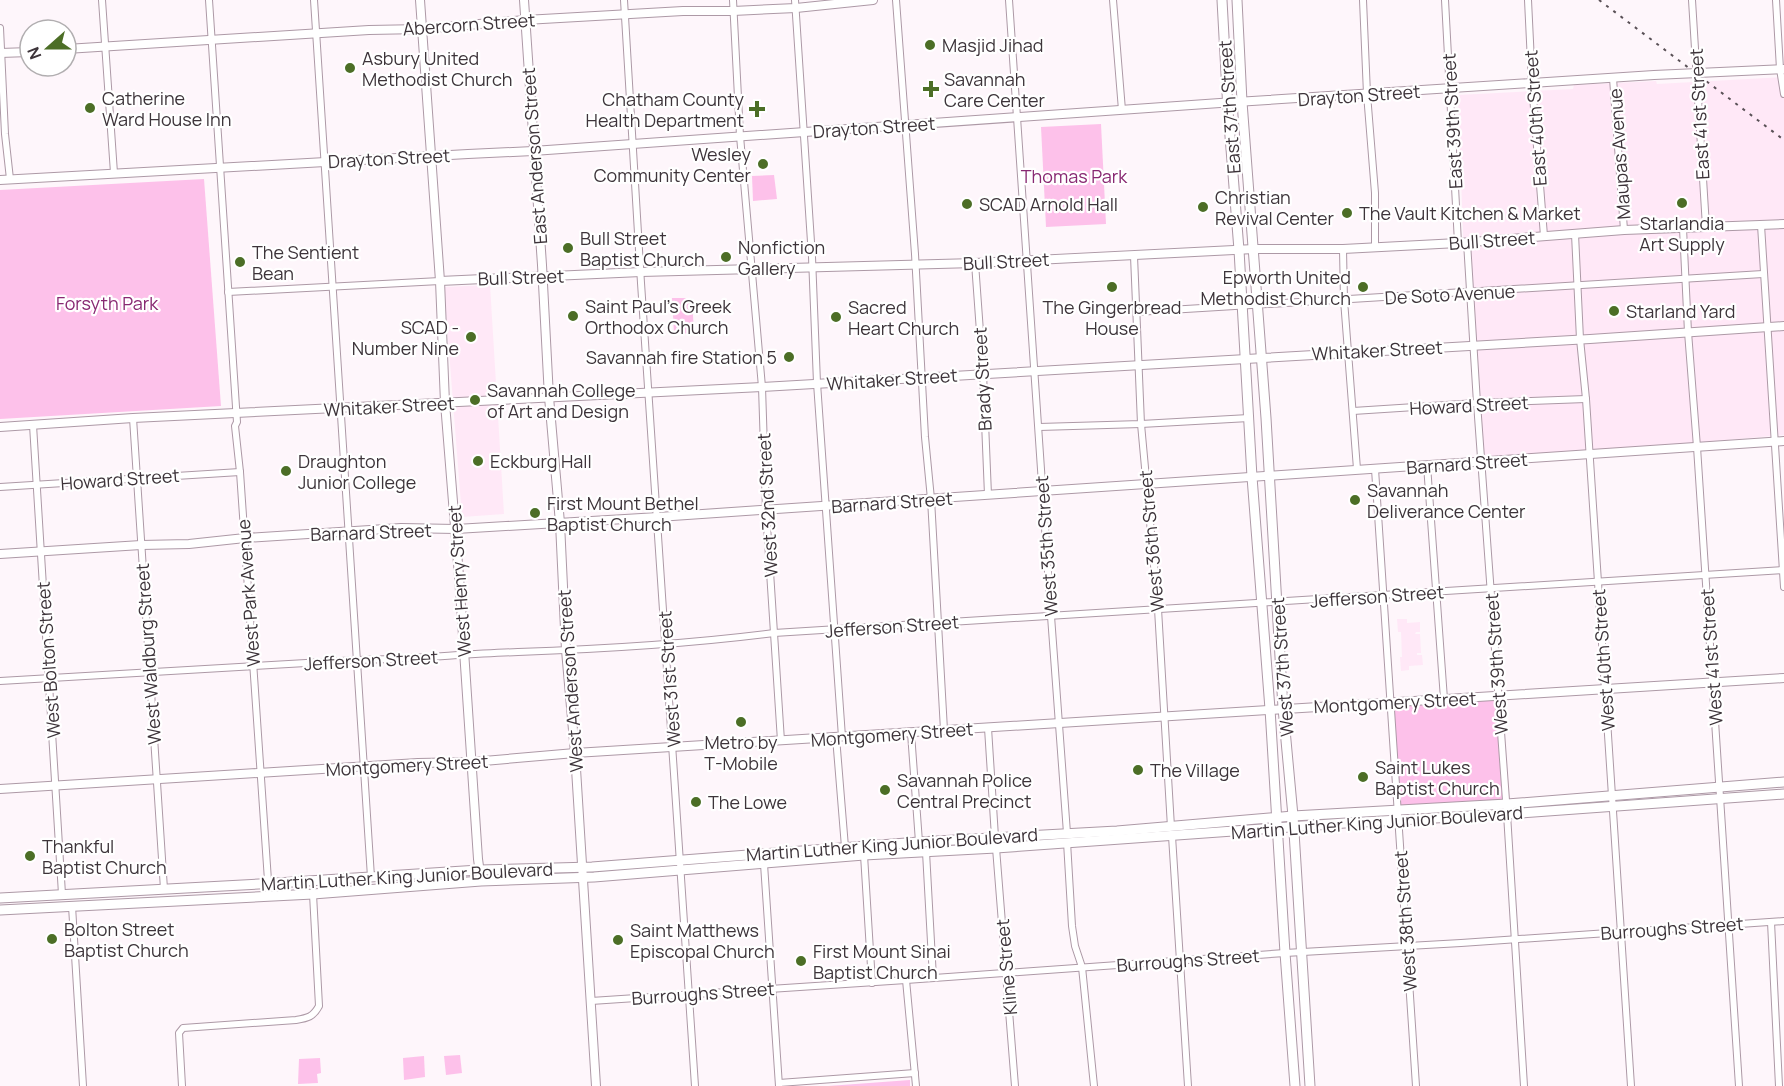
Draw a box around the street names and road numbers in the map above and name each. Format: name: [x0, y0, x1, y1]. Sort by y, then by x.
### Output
street label: Abercorn Street: [402, 7, 536, 41]
street label: East 37th Street: [1212, 39, 1246, 175]
street label: East 41st Street: [1684, 48, 1714, 180]
street label: East 40th Street: [1518, 49, 1552, 187]
street label: East 39th Street: [1436, 52, 1468, 190]
street label: East Anderson Street: [516, 67, 552, 245]
street label: Drayton Street: [1297, 79, 1421, 111]
street label: Maupas Avenue: [1602, 88, 1636, 220]
street label: Drayton Street: [812, 111, 936, 143]
street label: Drayton Street: [327, 143, 451, 173]
street label: Bull Street: [1448, 225, 1536, 255]
street label: Bull Street: [962, 247, 1050, 275]
street label: Bull Street: [477, 263, 565, 291]
street label: De Soto Avenue: [1384, 279, 1516, 309]
street label: Brady Street: [967, 327, 997, 431]
street label: Whitaker Street: [1311, 335, 1443, 365]
street label: Whitaker Street: [826, 362, 958, 396]
street label: Howard Street: [1409, 390, 1529, 420]
street label: Whitaker Street: [323, 391, 455, 421]
street label: West 32nd Street: [751, 432, 783, 578]
street label: Barnard Street: [1405, 447, 1529, 479]
street label: Howard Street: [60, 463, 180, 495]
street label: West 36th Street: [1133, 469, 1169, 613]
street label: West 35th Street: [1029, 475, 1063, 617]
street label: Barnard Street: [830, 486, 954, 518]
street label: West Henry Street: [442, 504, 476, 658]
street label: Barnard Street: [310, 518, 432, 546]
street label: West Park Avenue: [231, 519, 265, 667]
street label: West Waldburg Street: [130, 562, 166, 746]
street label: Jefferson Street: [1309, 579, 1445, 613]
street label: West Bolton Street: [31, 581, 65, 739]
street label: West 40th Street: [1586, 588, 1620, 732]
street label: West 41st Street: [1694, 588, 1728, 726]
street label: West Anderson Street: [552, 589, 588, 773]
street label: West 39th Street: [1479, 592, 1513, 736]
street label: West 37th Street: [1265, 596, 1299, 738]
street label: Jefferson Street: [824, 609, 960, 643]
street label: West 31st Street: [652, 610, 686, 748]
street label: Jefferson Street: [303, 645, 439, 675]
street label: Montgomery Street: [1313, 686, 1477, 718]
street label: Montgomery Street: [810, 716, 974, 752]
street label: Montgomery Street: [325, 749, 489, 781]
street label: Martin Luther King Junior Boulevard: [1230, 800, 1524, 844]
street label: Martin Luther King Junior Boulevard: [745, 822, 1039, 866]
street label: West 38th Street: [1388, 850, 1422, 992]
street label: Martin Luther King Junior Boulevard: [260, 856, 554, 896]
street label: Burroughs Street: [1600, 911, 1744, 945]
street label: Kline Street: [990, 918, 1022, 1016]
street label: Burroughs Street: [1116, 943, 1260, 977]
street label: Burroughs Street: [631, 976, 775, 1010]

